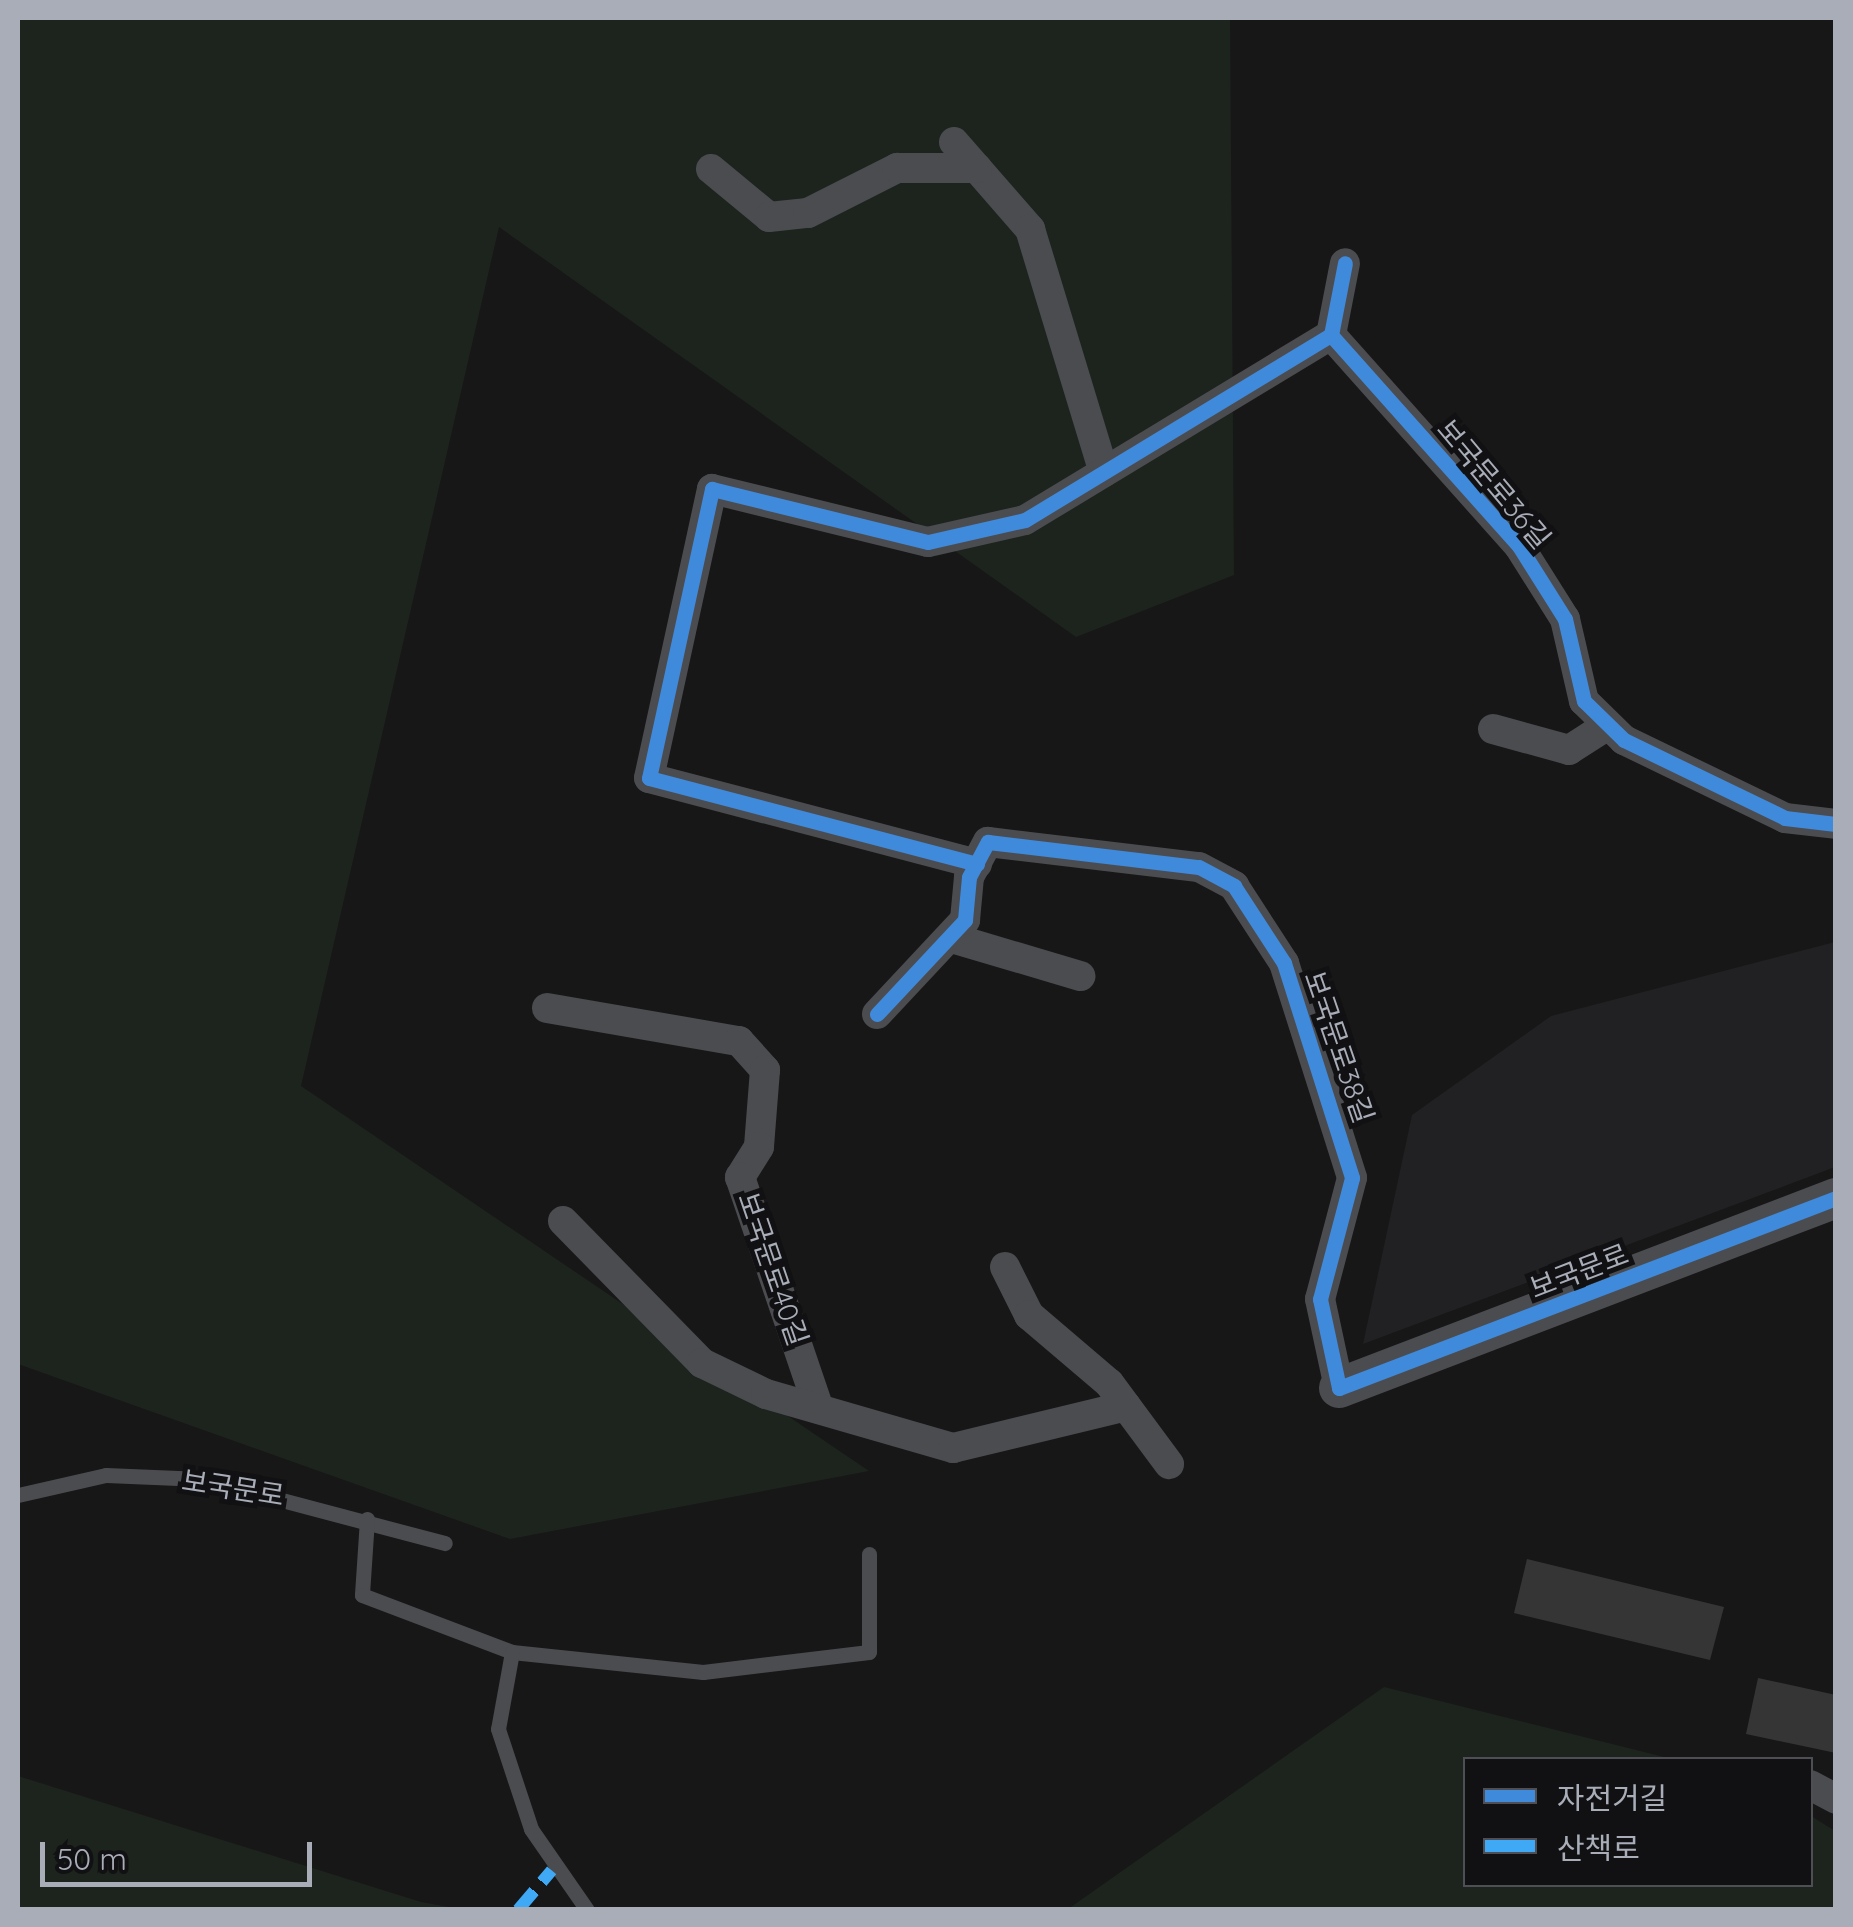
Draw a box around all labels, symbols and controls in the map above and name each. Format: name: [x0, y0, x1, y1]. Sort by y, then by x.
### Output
street label: 보국문로36길: [1430, 412, 1558, 556]
street label: 보국문로38길: [1297, 967, 1381, 1127]
street label: 보국문로40길: [731, 1188, 815, 1350]
street label: 보국문로: [1525, 1237, 1633, 1305]
street label: 보국문로: [179, 1463, 287, 1513]
legend: [1463, 1757, 1813, 1887]
text: 자전거길: [1557, 1779, 1667, 1817]
scale bar: [45, 1822, 318, 1884]
text: 산책로: [1557, 1829, 1640, 1867]
text: 50 m: [57, 1840, 127, 1878]

